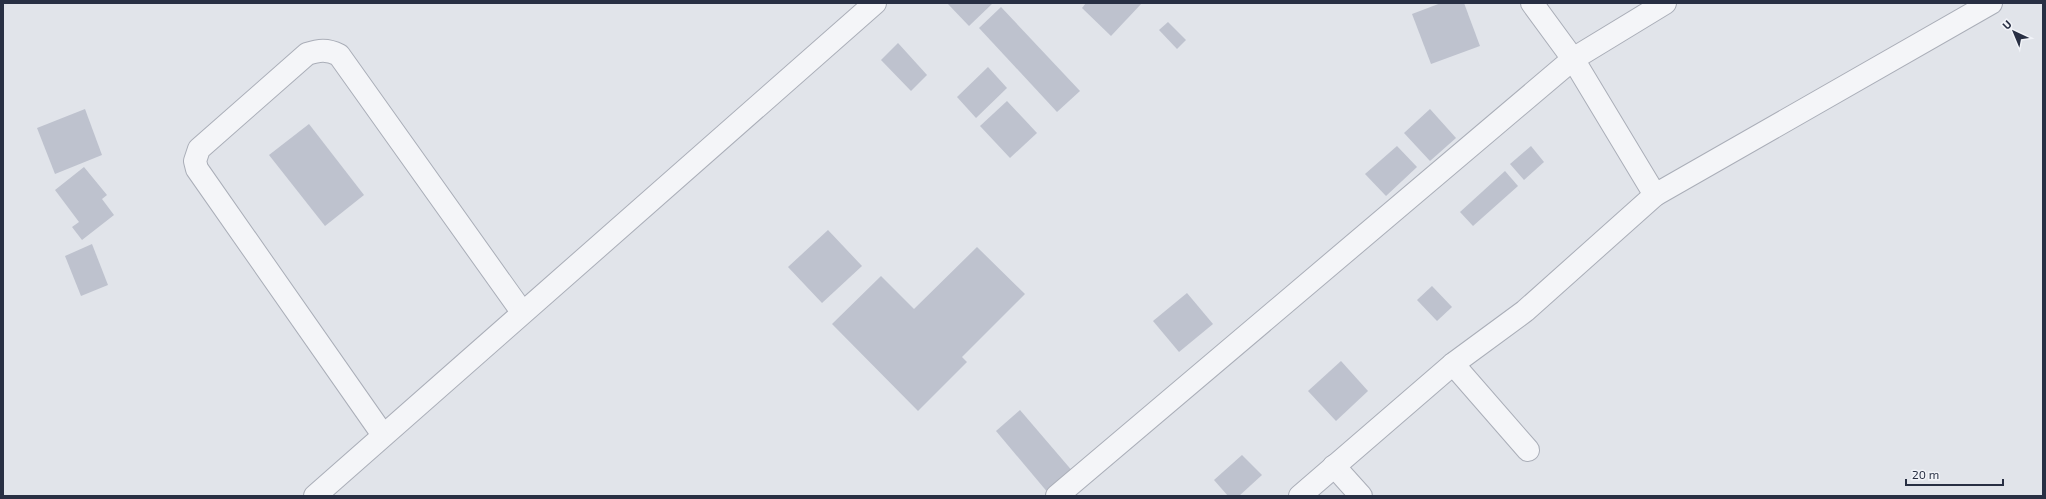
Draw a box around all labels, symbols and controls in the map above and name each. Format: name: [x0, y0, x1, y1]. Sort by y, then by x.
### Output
north arrow: [1994, 12, 2034, 52]
text: U: [1999, 17, 2014, 32]
scale bar: [1906, 461, 2003, 487]
text: 20 m: [1912, 467, 1939, 481]

